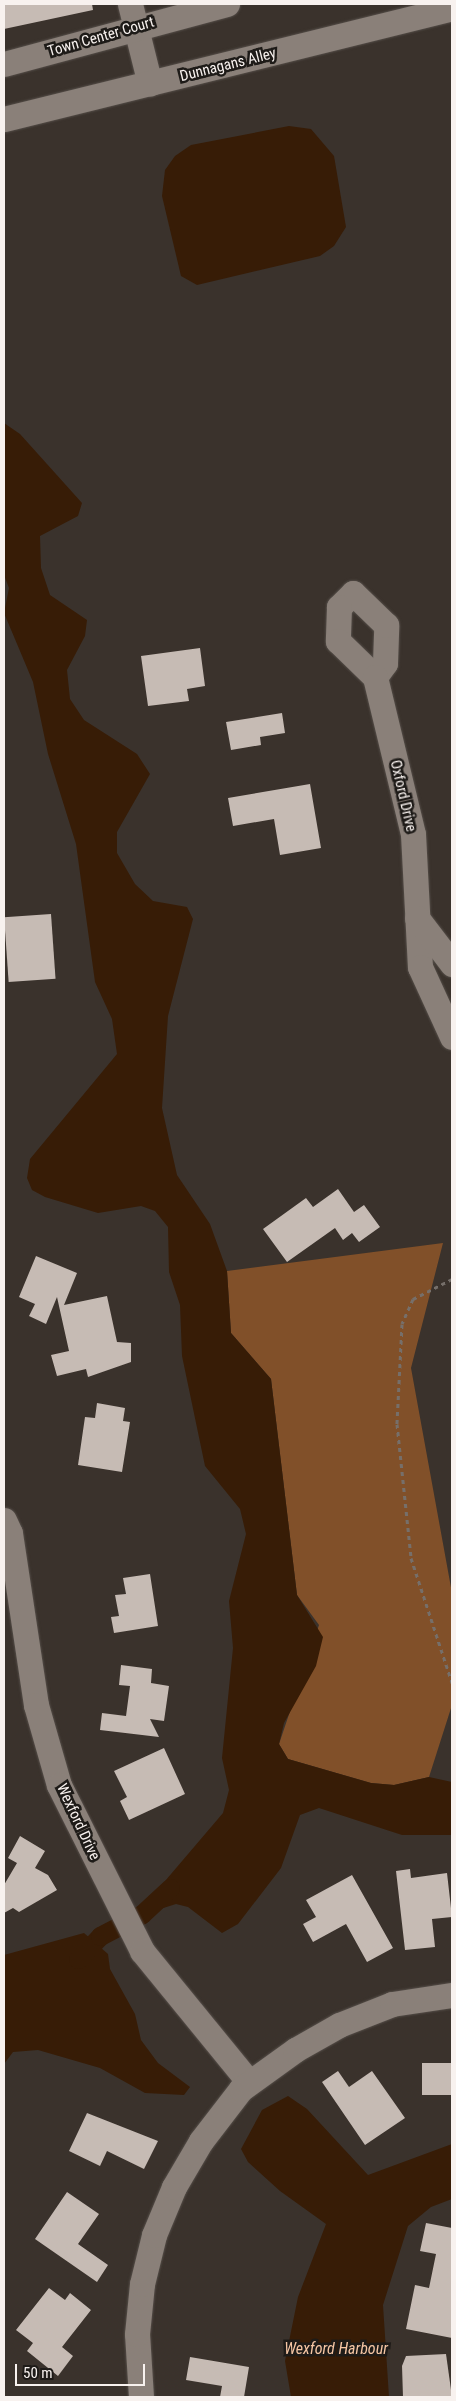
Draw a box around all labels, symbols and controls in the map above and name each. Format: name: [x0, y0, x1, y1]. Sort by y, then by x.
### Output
street label: Town Center Court: [46, 13, 156, 61]
street label: Dunnagans Alley: [178, 44, 278, 86]
street label: Oxford Drive: [386, 758, 420, 834]
street label: Wexford Drive: [52, 1781, 104, 1863]
water label: Wexford Harbour: [284, 2339, 388, 2359]
scale bar: [18, 2354, 148, 2386]
text: 50 m: [23, 2364, 53, 2382]

